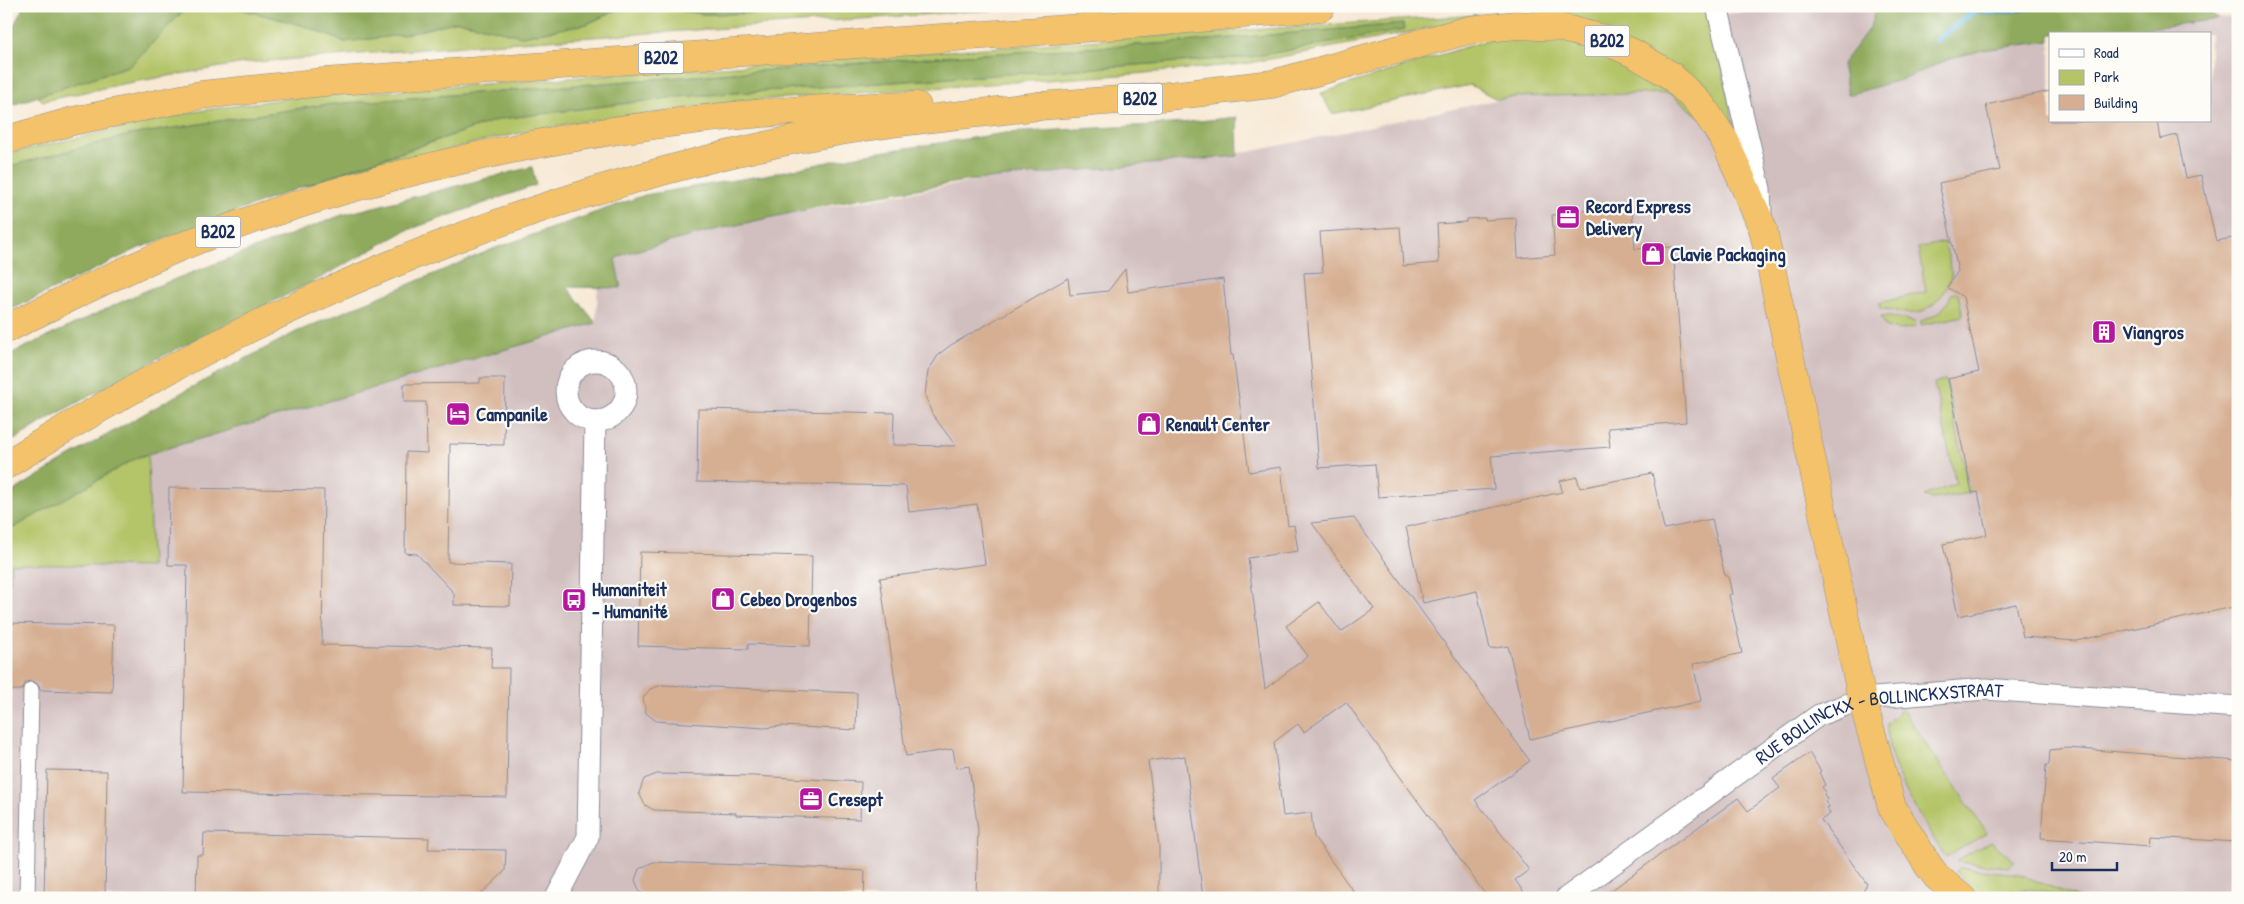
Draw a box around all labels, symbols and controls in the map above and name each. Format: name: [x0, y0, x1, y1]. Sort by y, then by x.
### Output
road number: B202: [1584, 26, 1630, 56]
legend: [2049, 32, 2212, 122]
road number: B202: [638, 42, 684, 74]
text: Road: [2094, 42, 2119, 63]
text: Park: [2094, 66, 2119, 87]
road number: B202: [1118, 84, 1162, 115]
text: Building: [2094, 92, 2138, 113]
place label: Record Express Delivery: [1586, 193, 1692, 242]
office icon: Record Express Delivery: [1555, 204, 1581, 230]
road number: B202: [196, 216, 240, 248]
shop icon: Clavie Packaging: [1640, 241, 1666, 267]
place label: Clavie Packaging: [1670, 241, 1786, 268]
building icon: Viangros: [2091, 319, 2117, 345]
place label: Viangros: [2122, 319, 2184, 346]
hotel icon: Campanile: [445, 401, 471, 427]
place label: Campanile: [476, 401, 548, 428]
shop icon: Renault Center: [1136, 411, 1162, 437]
place label: Renault Center: [1166, 411, 1270, 437]
place label: Humaniteit - Humanité: [592, 576, 668, 624]
shop icon: Cebeo Drogenbos: [710, 586, 736, 612]
place label: Cebeo Drogenbos: [740, 586, 857, 613]
bus stop icon: Humaniteit - Humanité: [561, 587, 587, 613]
street label: RUE BOLLINCKX - BOLLINCKXSTRAAT: [1750, 676, 2005, 770]
office icon: Cresept: [798, 786, 824, 812]
place label: Cresept: [828, 786, 884, 813]
scale bar: [2052, 839, 2116, 871]
text: 20 m: [2059, 846, 2086, 867]

